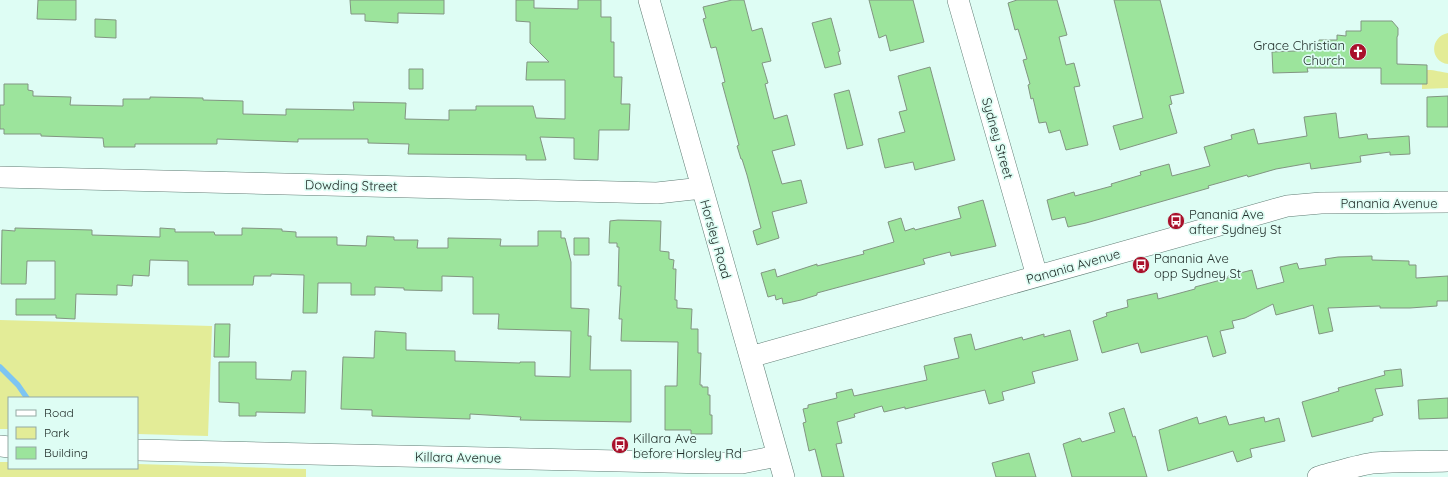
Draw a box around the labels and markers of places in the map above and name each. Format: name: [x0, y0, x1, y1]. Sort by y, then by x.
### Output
place label: Grace Christian Church: [1253, 37, 1345, 68]
church icon: Grace Christian Church: [1348, 42, 1368, 62]
place label: Panania Ave after Sydney St: [1189, 206, 1282, 237]
bus stop icon: Panania Ave after Sydney St: [1166, 211, 1186, 231]
place label: Panania Ave opp Sydney St: [1154, 250, 1241, 281]
bus stop icon: Panania Ave opp Sydney St: [1131, 255, 1151, 275]
place label: Killara Ave before Horsley Rd: [633, 430, 742, 461]
bus stop icon: Killara Ave before Horsley Rd: [610, 435, 630, 455]

